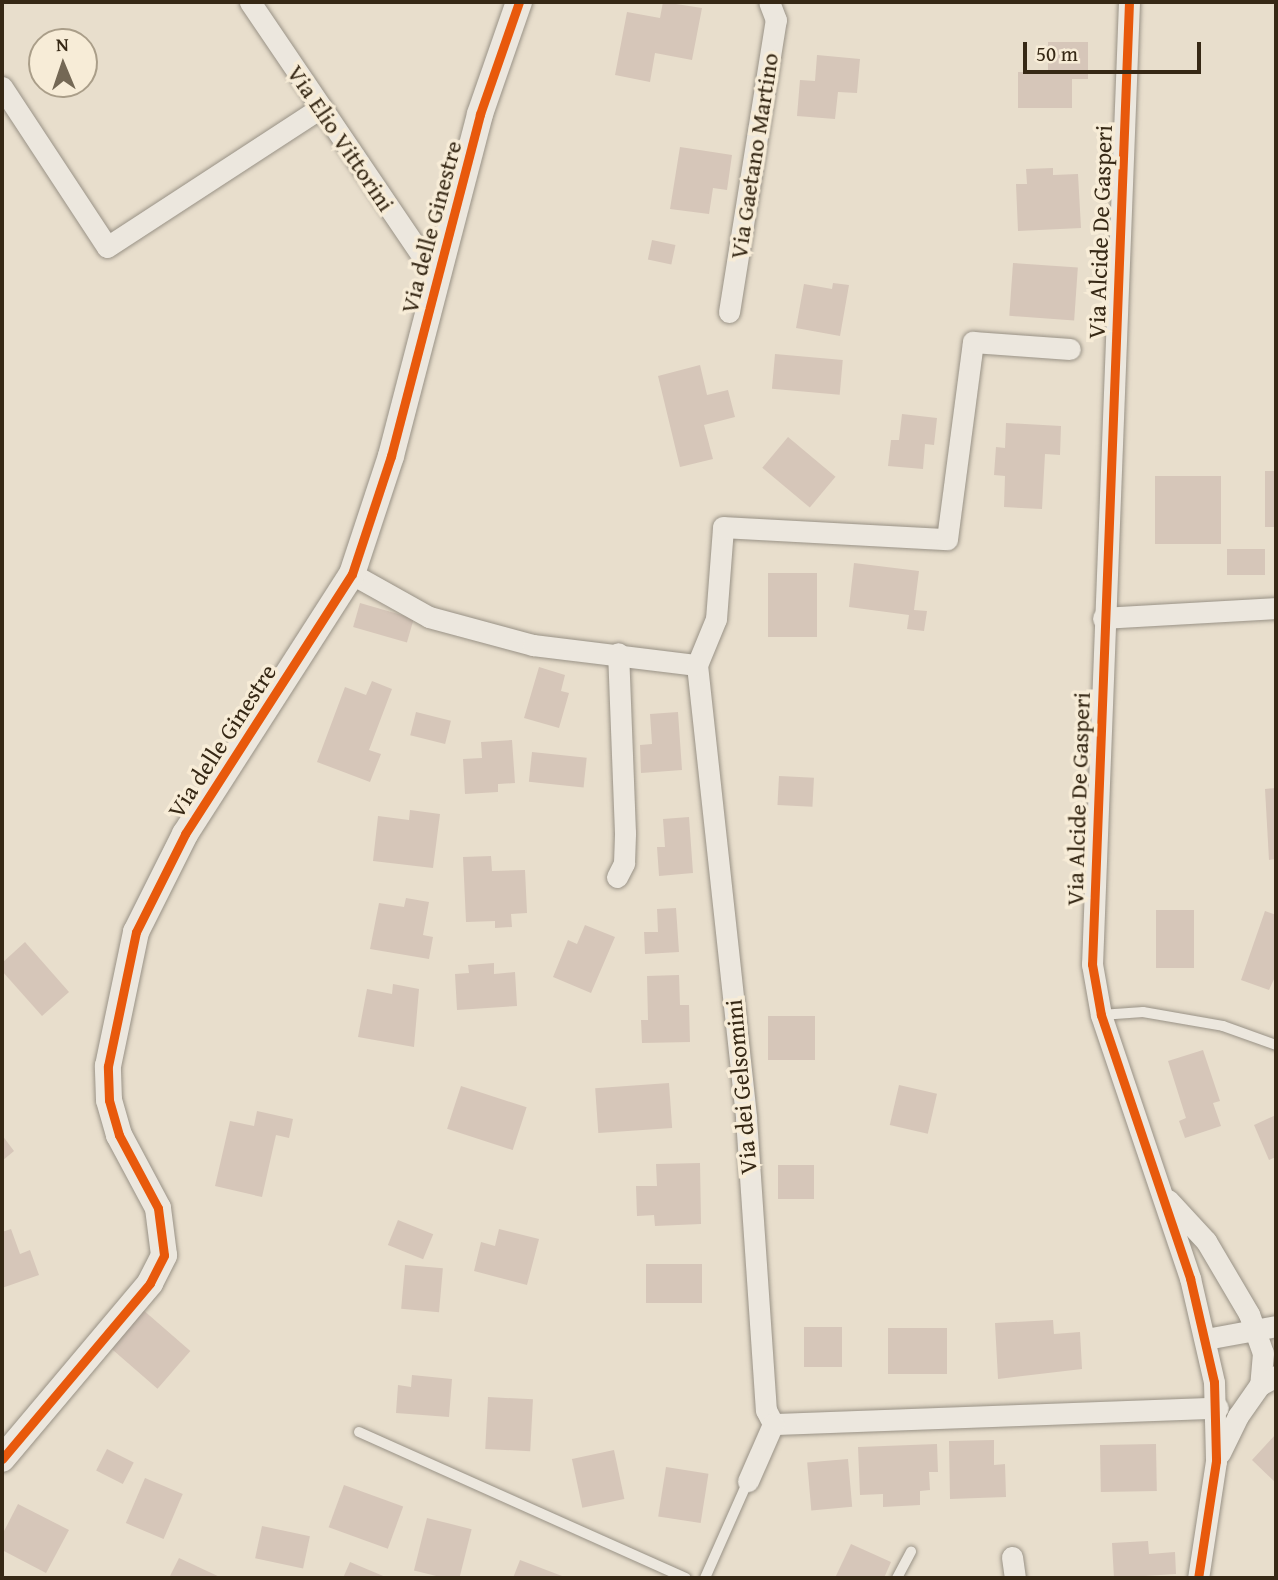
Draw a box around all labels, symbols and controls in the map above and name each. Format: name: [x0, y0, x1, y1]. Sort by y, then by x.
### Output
north arrow: [28, 28, 98, 98]
scale bar: [1026, 28, 1204, 72]
text: N: [55, 30, 69, 58]
text: 50 m: [1036, 38, 1078, 69]
street label: Via Gaetano Martino: [723, 51, 785, 261]
street label: Via Elio Vittorini: [281, 59, 401, 217]
street label: Via Alcide De Gasperi: [1082, 125, 1118, 339]
street label: Via delle Ginestre: [394, 138, 468, 316]
street label: Via delle Ginestre: [162, 659, 282, 823]
street label: Via Alcide De Gasperi: [1060, 692, 1096, 906]
street label: Via dei Gelsomini: [719, 998, 763, 1176]

